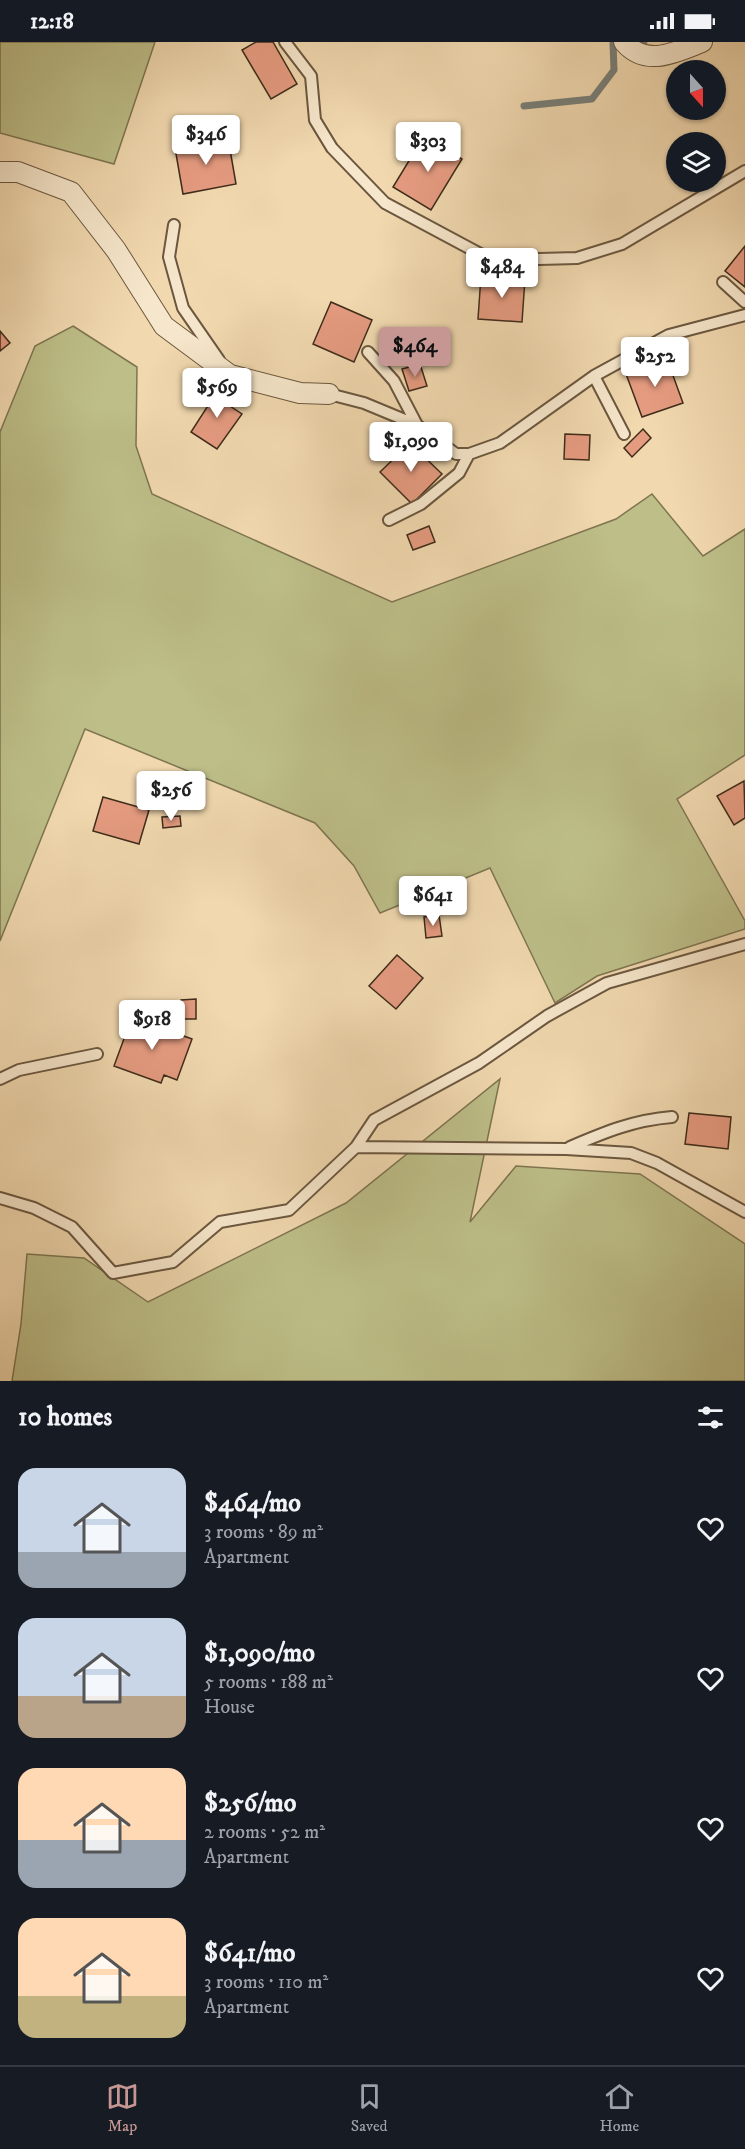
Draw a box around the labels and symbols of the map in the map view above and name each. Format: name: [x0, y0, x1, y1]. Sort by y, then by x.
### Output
north arrow: [666, 60, 726, 120]
pin: $346: [170, 115, 242, 166]
pin: $303: [392, 122, 464, 173]
pin: $484: [466, 248, 538, 299]
pin: $464: [379, 327, 451, 378]
pin: $252: [619, 337, 691, 388]
pin: $569: [181, 368, 253, 419]
pin: $1,090: [362, 422, 460, 473]
pin: $256: [135, 771, 207, 822]
pin: $641: [397, 876, 469, 927]
pin: $918: [116, 1000, 188, 1051]

